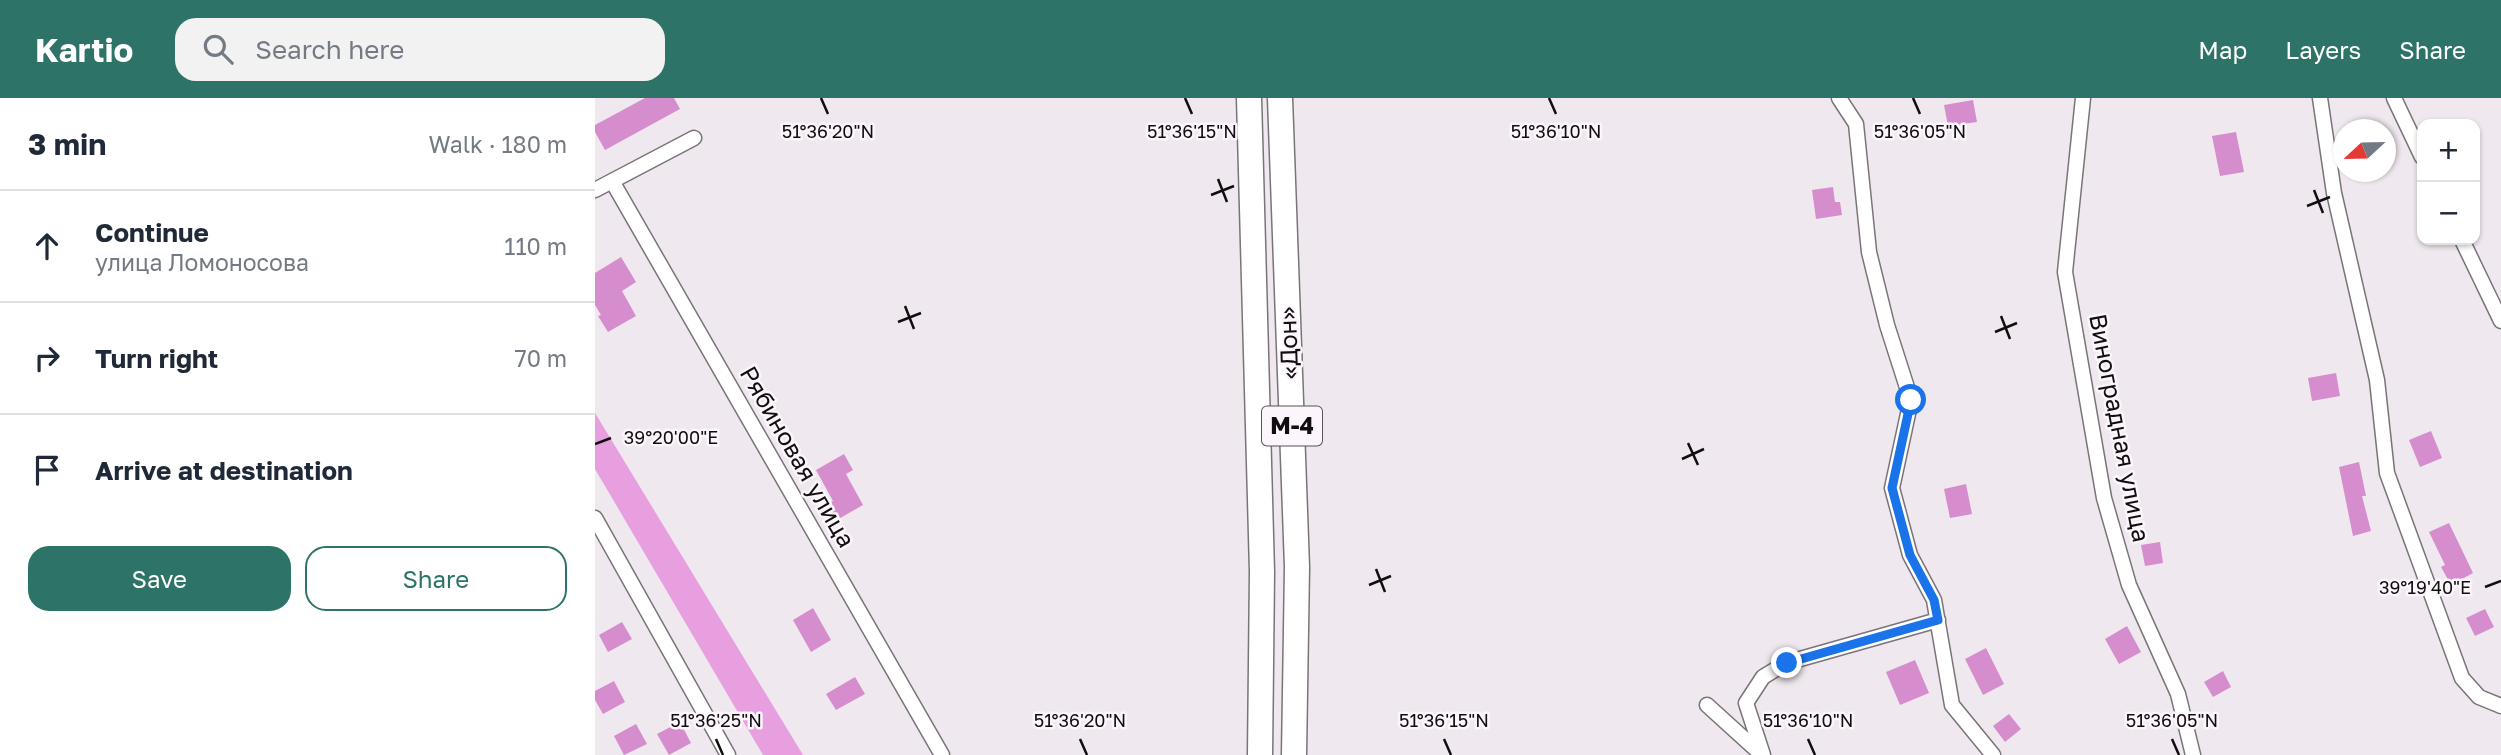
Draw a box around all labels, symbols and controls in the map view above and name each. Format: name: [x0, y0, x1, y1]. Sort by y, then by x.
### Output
search box: [175, 18, 665, 81]
text: Kartio: [35, 30, 133, 69]
icon: search: [199, 30, 237, 68]
text: Search here: [255, 34, 404, 65]
text: Map: [2198, 35, 2247, 64]
text: Layers: [2285, 35, 2361, 64]
text: Share: [2399, 35, 2466, 64]
north arrow: [2333, 119, 2396, 182]
map controls: [2417, 119, 2480, 245]
button: +: [2417, 119, 2480, 182]
text: 51°36'20"N: [782, 120, 874, 142]
text: 51°36'15"N: [1147, 120, 1237, 142]
text: 51°36'10"N: [1511, 120, 1601, 142]
text: 51°36'05"N: [1874, 120, 1966, 142]
text: 3 min: [28, 126, 106, 162]
text: Walk · 180 m: [429, 130, 567, 158]
button: −: [2417, 182, 2480, 245]
text: Continue: [95, 217, 209, 248]
icon: ahead: [28, 227, 66, 265]
text: 110 m: [504, 232, 567, 260]
text: улица Ломоносова: [95, 248, 309, 276]
street label: «Дон»: [1272, 306, 1303, 380]
street label: Виноградная улица: [2084, 311, 2157, 544]
icon: right: [28, 339, 66, 377]
text: Turn right: [95, 343, 218, 374]
text: 70 m: [514, 344, 567, 372]
street label: Рябиновая улица: [735, 360, 862, 552]
route start: [1895, 384, 1926, 415]
road number: М-4: [1262, 406, 1322, 446]
text: 39°20'00"E: [624, 426, 718, 448]
icon: arrive: [28, 451, 66, 489]
text: Arrive at destination: [95, 455, 353, 486]
button: Save: [28, 546, 291, 611]
button: Share: [305, 546, 567, 611]
text: 39°19'40"E: [2379, 576, 2471, 598]
route end: [1771, 647, 1802, 678]
text: 51°36'25"N: [670, 709, 762, 731]
text: 51°36'20"N: [1034, 709, 1126, 731]
text: 51°36'15"N: [1399, 709, 1489, 731]
text: 51°36'10"N: [1763, 709, 1853, 731]
text: 51°36'05"N: [2126, 709, 2218, 731]

